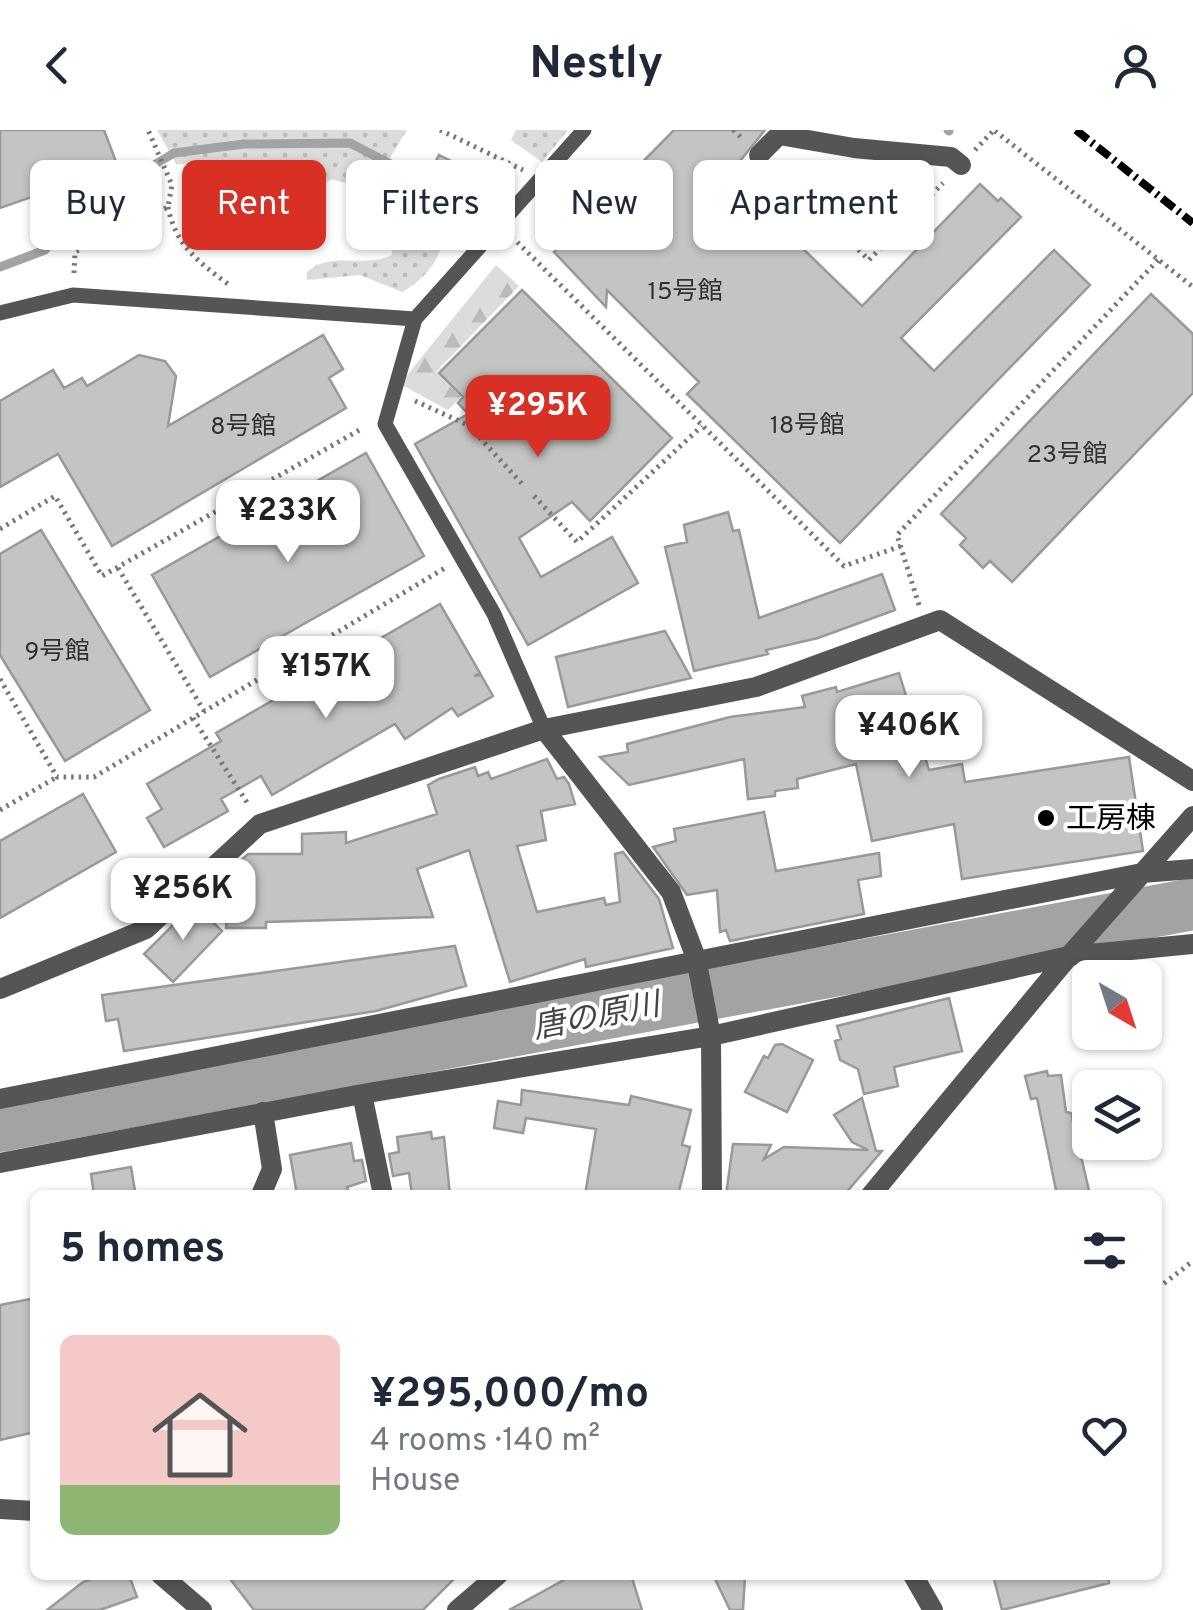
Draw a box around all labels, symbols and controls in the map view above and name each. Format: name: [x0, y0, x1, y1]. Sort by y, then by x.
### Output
text: Nestly: [530, 37, 663, 94]
icon: back: [30, 38, 85, 93]
icon: person: [1108, 38, 1163, 93]
chip: Buy: [30, 160, 162, 250]
chip: Rent: [182, 160, 326, 250]
chip: Filters: [346, 160, 515, 250]
chip: New: [535, 160, 673, 250]
chip: Apartment: [693, 160, 934, 250]
house number: 15号館: [648, 277, 722, 309]
pin: ¥295K: [468, 375, 608, 460]
text: ¥295K: [488, 387, 588, 427]
house number: 18号館: [770, 411, 844, 443]
house number: 8号館: [210, 412, 276, 444]
house number: 23号館: [1027, 440, 1107, 472]
pin: ¥233K: [218, 480, 358, 565]
text: ¥233K: [238, 492, 338, 532]
pin: ¥157K: [256, 636, 396, 721]
house number: 9号館: [25, 637, 89, 669]
text: ¥157K: [280, 648, 372, 688]
pin: ¥406K: [839, 695, 979, 780]
text: ¥406K: [857, 707, 961, 747]
place label: 工房棟: [1066, 802, 1156, 839]
marker: 工房棟: [1035, 807, 1057, 829]
pin: ¥256K: [113, 858, 253, 943]
text: ¥256K: [133, 870, 233, 910]
north arrow: [1072, 960, 1162, 1050]
map controls: [1072, 960, 1162, 1160]
water label: 唐の原川: [530, 986, 666, 1050]
button: layers: [1072, 1070, 1162, 1160]
icon: filters: [1077, 1223, 1132, 1278]
text: 5 homes: [60, 1224, 225, 1277]
text: ¥295,000/mo: [370, 1369, 649, 1422]
icon: home: [140, 1375, 260, 1495]
icon: heart: [1077, 1408, 1132, 1463]
text: 4 rooms · 140 m²: [370, 1422, 600, 1462]
text: House: [370, 1462, 460, 1502]

